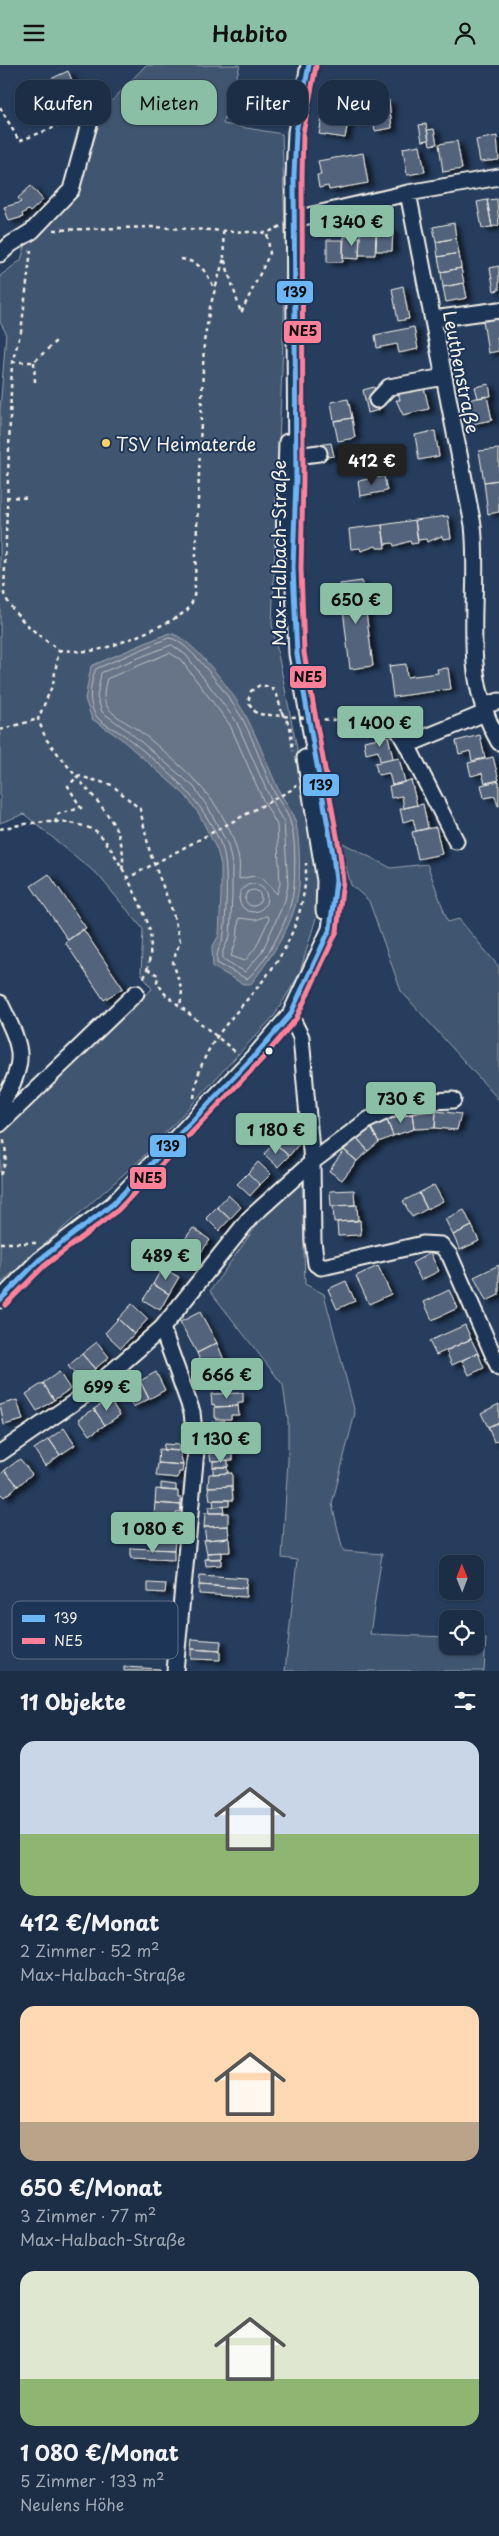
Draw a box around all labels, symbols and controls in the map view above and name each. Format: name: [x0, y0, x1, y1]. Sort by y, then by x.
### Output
text: Habito: [212, 16, 287, 49]
icon: menu: [20, 19, 48, 47]
icon: person: [451, 19, 479, 47]
chip: Kaufen: [15, 80, 111, 125]
chip: Mieten: [121, 80, 217, 125]
chip: Filter: [227, 80, 308, 125]
chip: Neu: [318, 80, 389, 125]
pin: 1 340 €: [306, 205, 398, 247]
text: 1 340 €: [321, 209, 383, 233]
line badge: 139: [276, 280, 314, 304]
text: 139: [283, 281, 307, 302]
street label: Leuthenstraße: [437, 308, 487, 436]
line badge: NE5: [283, 320, 322, 344]
text: NE5: [289, 320, 317, 341]
place label: TSV Heimaterde: [116, 430, 256, 457]
marker: TSV Heimaterde: [100, 437, 112, 449]
pin: 412 €: [337, 443, 407, 486]
text: 412 €: [348, 448, 396, 472]
street label: Max-Halbach-Straße: [265, 460, 292, 646]
pin: 650 €: [321, 583, 391, 625]
text: 650 €: [331, 587, 381, 611]
line badge: NE5: [289, 665, 327, 689]
text: NE5: [294, 666, 322, 687]
pin: 1 400 €: [334, 705, 426, 748]
text: 1 400 €: [348, 710, 412, 734]
line badge: 139: [302, 773, 340, 797]
text: 139: [309, 774, 333, 795]
unlabelled marker: [264, 1046, 274, 1056]
pin: 730 €: [366, 1081, 436, 1124]
text: 730 €: [377, 1086, 425, 1110]
pin: 1 180 €: [230, 1113, 322, 1155]
text: 1 180 €: [247, 1117, 305, 1141]
line badge: 139: [149, 1134, 187, 1158]
text: 139: [156, 1135, 180, 1156]
line badge: NE5: [129, 1166, 167, 1190]
text: NE5: [134, 1167, 162, 1188]
pin: 489 €: [131, 1239, 201, 1281]
text: 489 €: [142, 1243, 190, 1267]
pin: 666 €: [192, 1357, 262, 1400]
text: 666 €: [202, 1362, 252, 1386]
pin: 699 €: [72, 1369, 142, 1412]
text: 699 €: [83, 1374, 131, 1398]
pin: 1 130 €: [175, 1421, 267, 1464]
text: 1 130 €: [192, 1426, 250, 1450]
pin: 1 080 €: [107, 1511, 199, 1554]
text: 1 080 €: [122, 1516, 184, 1540]
north arrow: [439, 1555, 484, 1600]
map controls: [439, 1555, 484, 1655]
legend: [12, 1601, 178, 1659]
text: 139: [54, 1607, 77, 1628]
button: locate: [439, 1610, 484, 1655]
text: NE5: [54, 1630, 83, 1651]
text: 11 Objekte: [20, 1685, 126, 1717]
icon: filters: [451, 1687, 479, 1715]
icon: home: [205, 1774, 295, 1864]
text: 412 €/Monat: [20, 1906, 159, 1938]
text: 2 Zimmer · 52 m²: [20, 1938, 160, 1962]
text: Max-Halbach-Straße: [20, 1962, 186, 1986]
icon: home: [205, 2039, 295, 2129]
text: 650 €/Monat: [20, 2171, 162, 2203]
text: 3 Zimmer · 77 m²: [20, 2203, 156, 2227]
text: Max-Halbach-Straße: [20, 2227, 186, 2251]
icon: home: [205, 2304, 295, 2394]
text: 1 080 €/Monat: [20, 2436, 179, 2468]
text: 5 Zimmer · 133 m²: [20, 2468, 164, 2492]
text: Neulens Höhe: [20, 2492, 124, 2516]

